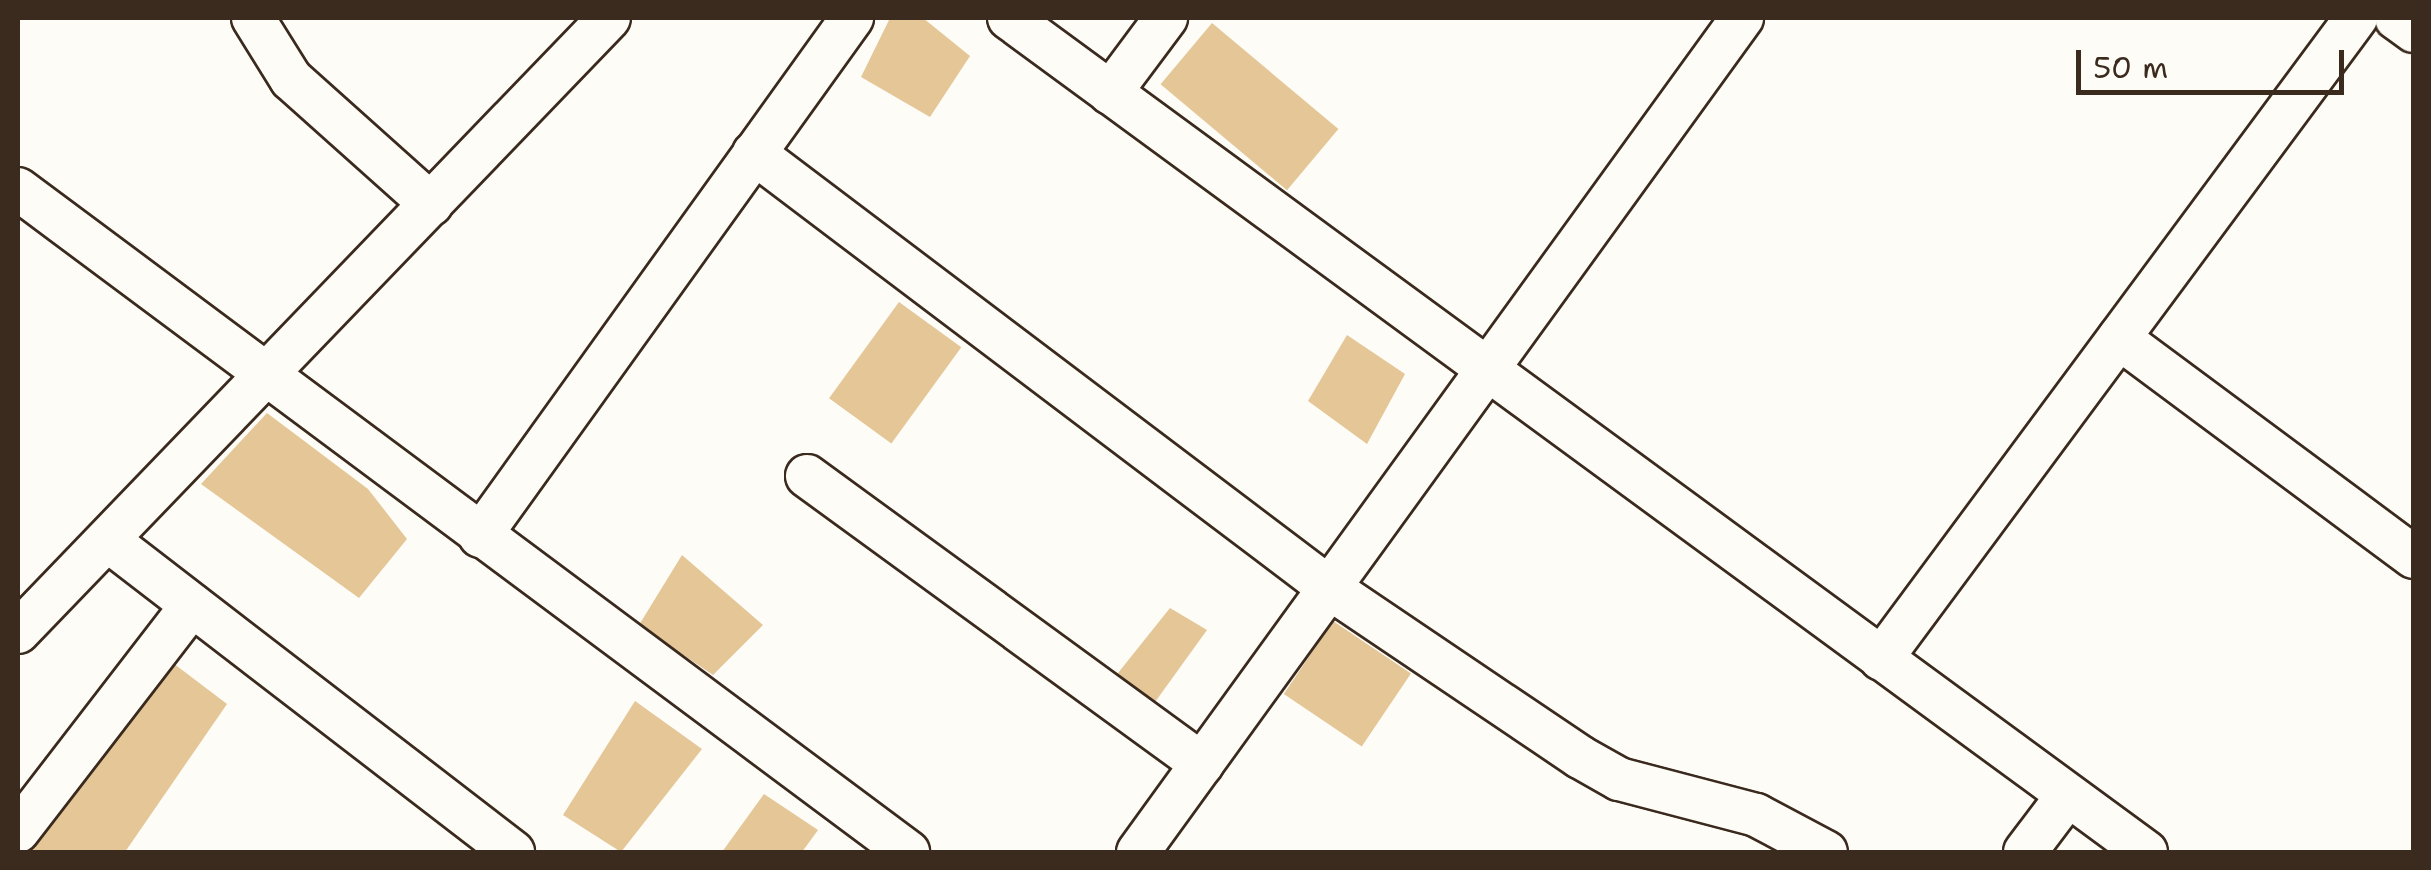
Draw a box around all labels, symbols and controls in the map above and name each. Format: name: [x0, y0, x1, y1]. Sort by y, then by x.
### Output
scale bar: [2081, 30, 2348, 92]
text: 50 m: [2093, 47, 2168, 88]

